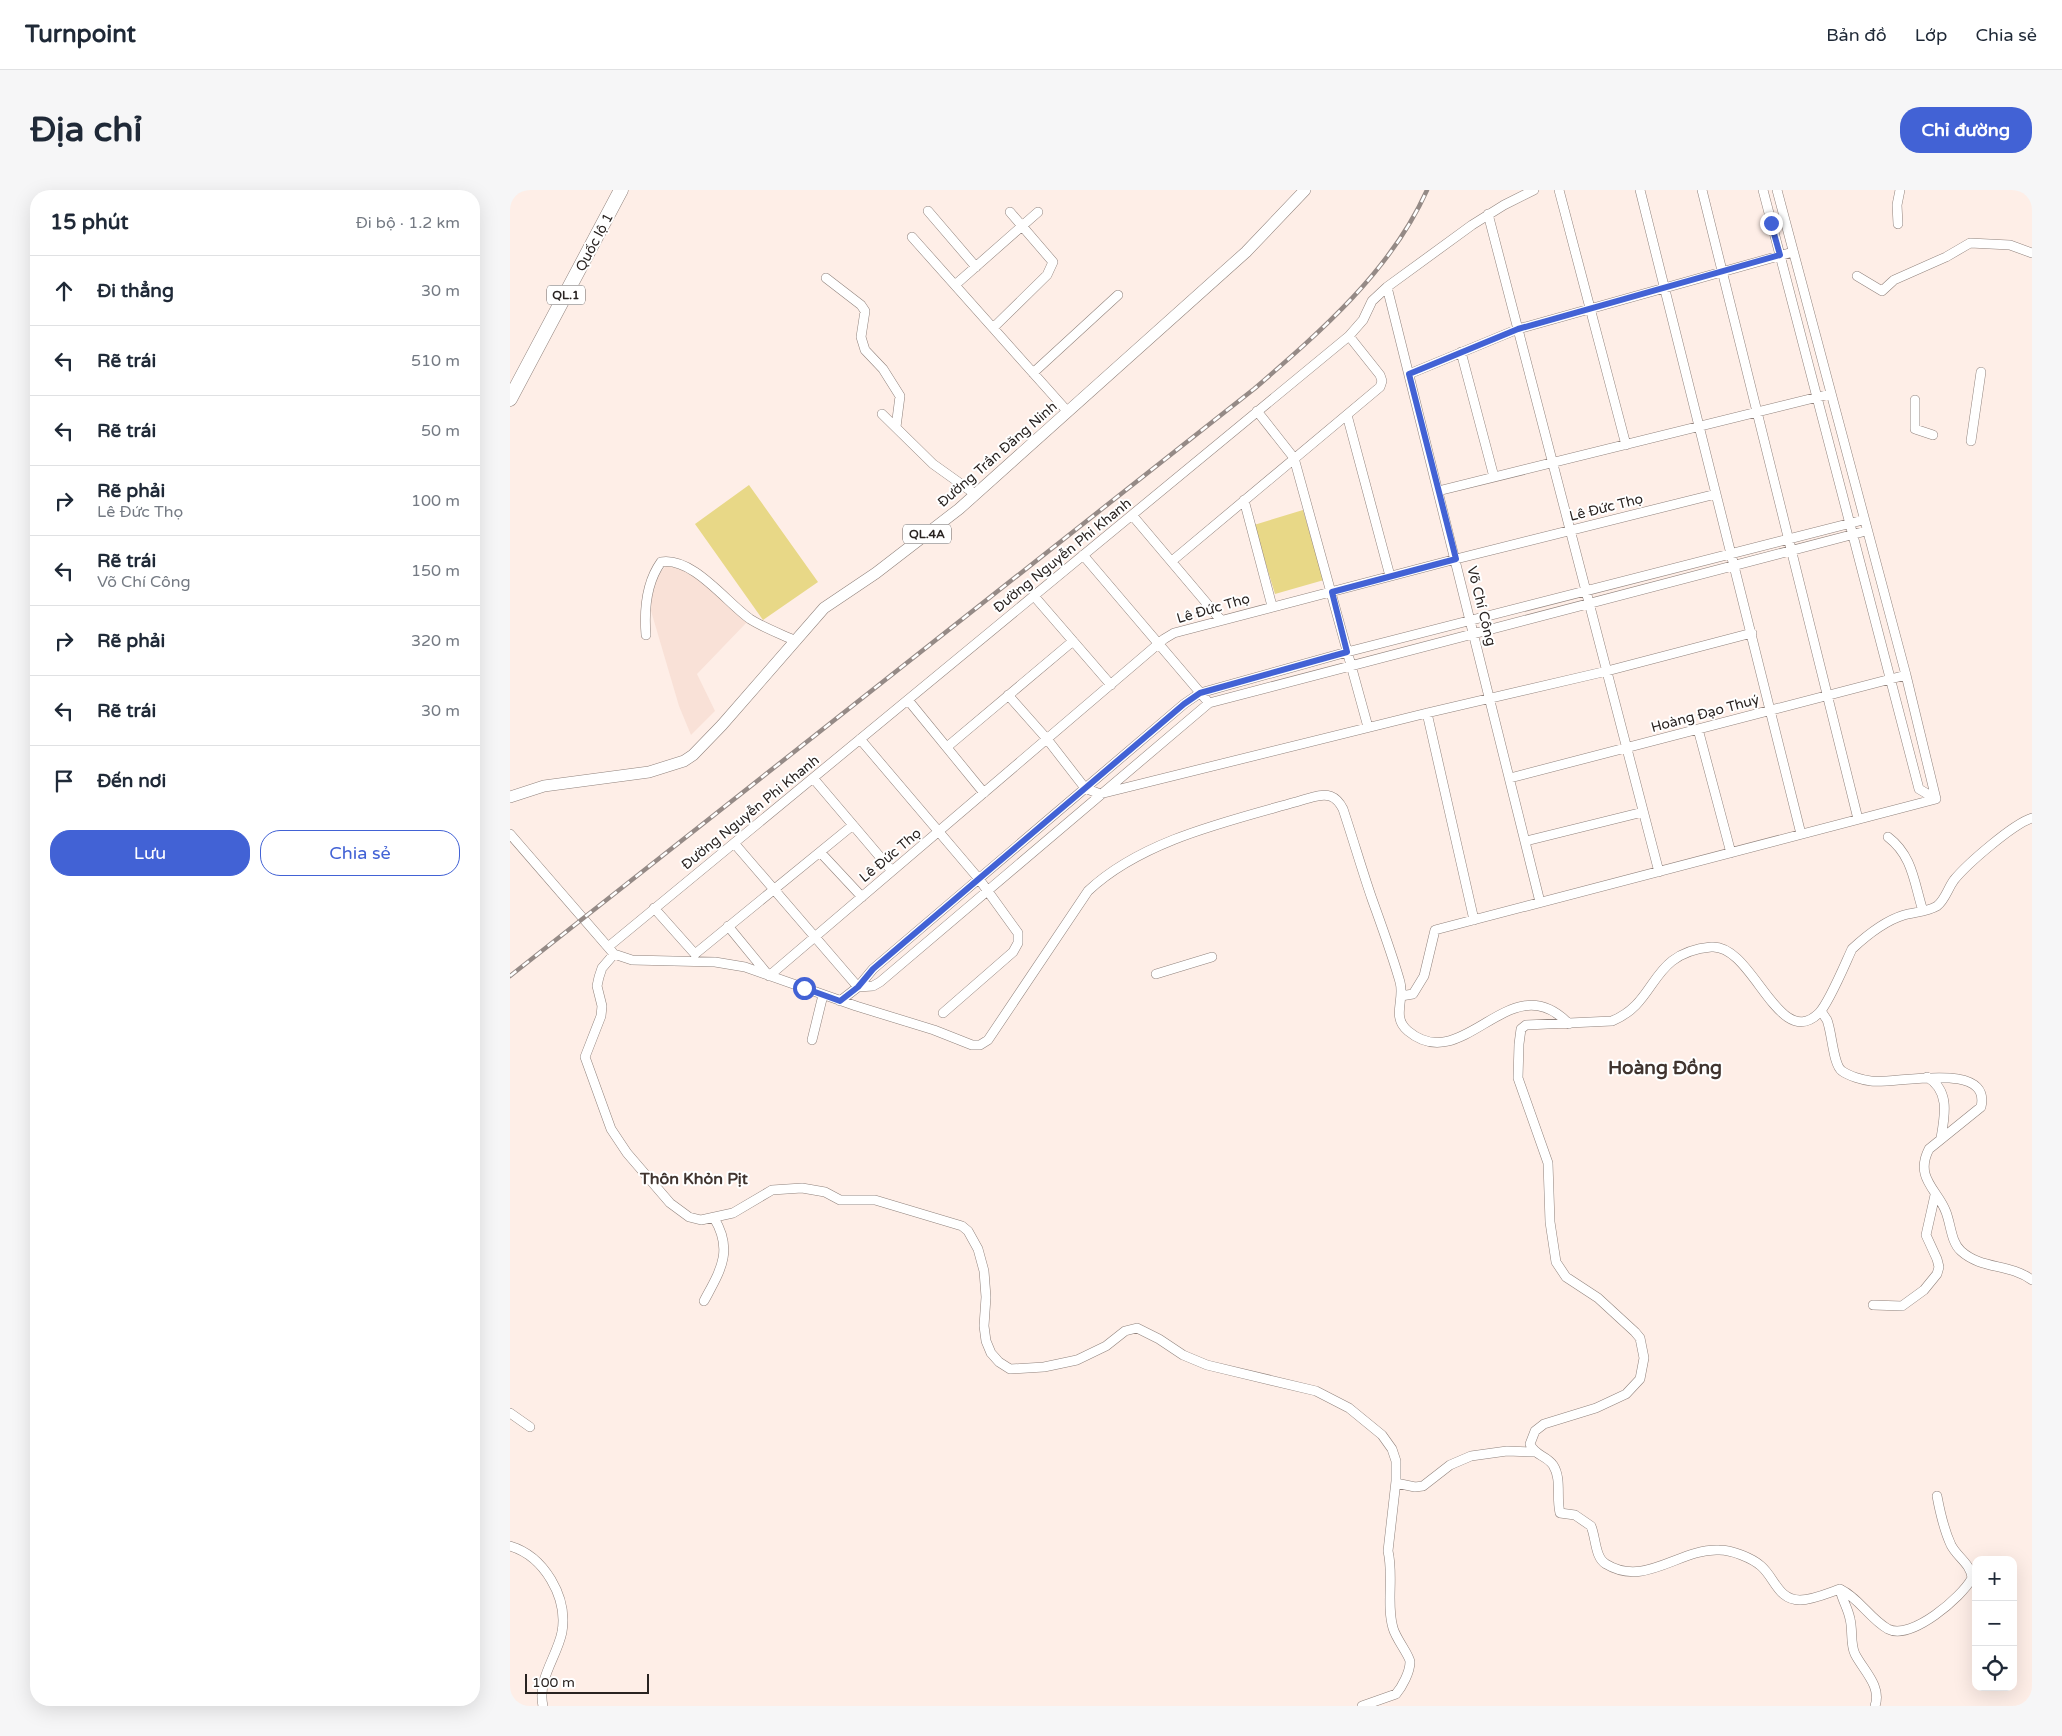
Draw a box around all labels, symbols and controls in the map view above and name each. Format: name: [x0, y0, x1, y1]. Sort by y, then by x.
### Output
text: Turnpoint: [25, 20, 136, 49]
text: Bản đồ: [1826, 24, 1887, 46]
text: Lớp: [1915, 24, 1947, 46]
text: Chia sẻ: [1975, 24, 2037, 46]
button: Chỉ đường: [1900, 107, 2032, 153]
text: Địa chỉ: [30, 109, 142, 151]
text: 15 phút: [50, 210, 129, 235]
street label: Quốc lộ 1: [572, 210, 617, 274]
route end: [1760, 212, 1783, 235]
text: Đi bộ · 1.2 km: [356, 213, 460, 233]
icon: ahead: [50, 277, 78, 305]
text: Đi thẳng: [97, 280, 174, 302]
text: 30 m: [421, 281, 460, 301]
road number: QL.1: [547, 286, 585, 304]
icon: left: [50, 347, 78, 375]
text: Rẽ trái: [97, 350, 156, 372]
text: 510 m: [411, 351, 460, 371]
street label: Đường Trần Đăng Ninh: [934, 398, 1061, 511]
icon: left: [50, 417, 78, 445]
text: Rẽ trái: [97, 420, 156, 442]
text: 50 m: [421, 421, 460, 441]
text: Rẽ phải: [97, 480, 165, 502]
icon: right: [50, 487, 78, 515]
street label: Lê Đức Thọ: [1568, 490, 1645, 525]
text: 100 m: [411, 491, 460, 511]
street label: Đường Nguyễn Phi Khanh: [990, 495, 1135, 616]
text: Lê Đức Thọ: [97, 502, 183, 522]
road number: QL.4A: [903, 524, 951, 544]
text: Rẽ trái: [97, 550, 156, 572]
icon: left: [50, 557, 78, 585]
text: 150 m: [411, 561, 460, 581]
street label: Võ Chí Công: [1463, 564, 1500, 648]
text: Võ Chí Công: [97, 572, 191, 592]
street label: Lê Đức Thọ: [1175, 590, 1252, 627]
icon: right: [50, 627, 78, 655]
text: Rẽ phải: [97, 630, 165, 652]
text: 320 m: [411, 631, 460, 651]
street label: Hoàng Đạo Thuý: [1649, 691, 1761, 736]
icon: left: [50, 697, 78, 725]
text: Rẽ trái: [97, 700, 156, 722]
text: 30 m: [421, 701, 460, 721]
street label: Đường Nguyễn Phi Khanh: [678, 752, 823, 873]
icon: arrive: [50, 767, 78, 795]
text: Đến nơi: [97, 770, 166, 792]
street label: Lê Đức Thọ: [856, 825, 925, 886]
button: Lưu: [50, 830, 250, 876]
button: Chia sẻ: [260, 830, 460, 876]
route start: [793, 977, 816, 1000]
district label: Hoàng Đồng: [1608, 1057, 1722, 1080]
district label: Thôn Khỏn Pịt: [639, 1169, 749, 1189]
map controls: [1972, 1556, 2017, 1691]
button: +: [1972, 1556, 2017, 1601]
button: −: [1972, 1601, 2017, 1646]
button: locate: [1972, 1646, 2017, 1691]
scale bar: [525, 1671, 649, 1694]
text: 100 m: [532, 1674, 575, 1691]

